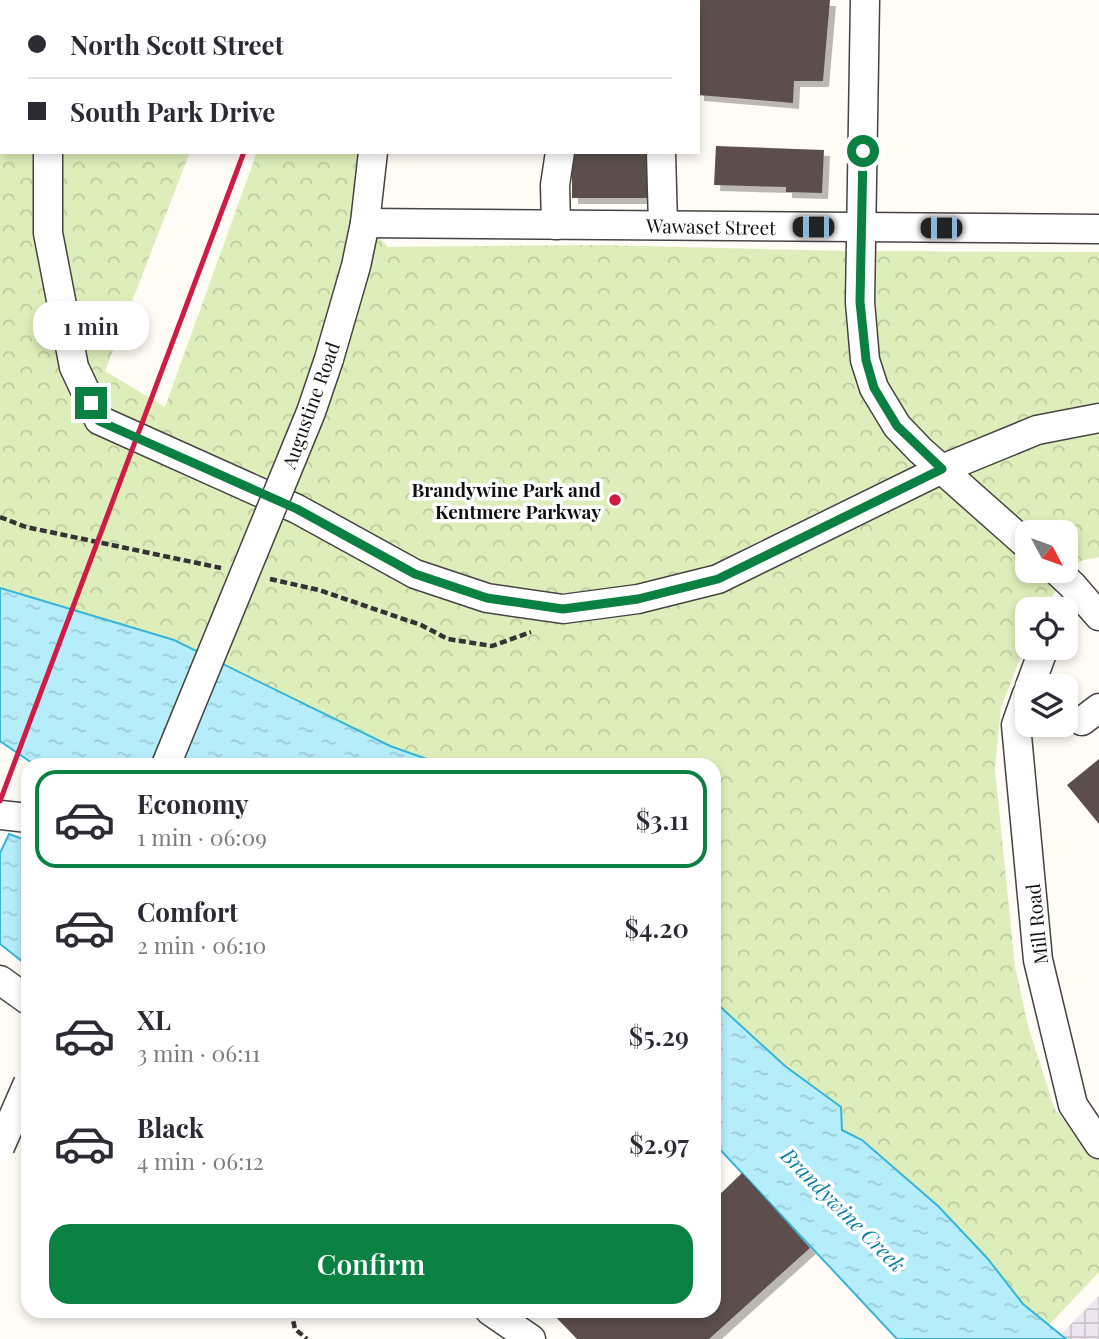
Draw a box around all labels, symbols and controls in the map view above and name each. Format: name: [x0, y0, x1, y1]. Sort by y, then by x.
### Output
text: North Scott Street: [70, 27, 284, 62]
text: South Park Drive: [70, 94, 275, 129]
route start: [847, 135, 879, 167]
street label: Wawaset Street: [645, 212, 776, 240]
car: [793, 217, 835, 238]
car: [921, 218, 963, 239]
callout: 1 min: [33, 302, 149, 350]
text: 1 min: [63, 310, 119, 341]
street label: Augustine Road: [275, 338, 345, 473]
route end: [75, 387, 107, 419]
place label: Brandywine Park and Kentmere Parkway: [412, 476, 602, 524]
marker: Brandywine Park and Kentmere Parkway: [607, 492, 623, 508]
north arrow: [1015, 520, 1078, 583]
map controls: [1015, 520, 1078, 737]
button: locate: [1015, 597, 1078, 660]
button: layers: [1015, 674, 1078, 737]
text: Economy: [137, 786, 248, 821]
icon: car: [53, 788, 116, 851]
text: $3.11: [636, 802, 689, 837]
text: 1 min · 06:09: [137, 821, 267, 852]
street label: Mill Road: [1019, 882, 1053, 966]
text: Comfort: [137, 894, 238, 929]
icon: car: [53, 896, 116, 959]
text: $4.20: [625, 910, 689, 945]
text: 2 min · 06:10: [137, 929, 266, 960]
text: XL: [137, 1002, 171, 1037]
icon: car: [53, 1004, 116, 1067]
text: $5.29: [629, 1018, 689, 1053]
text: 3 min · 06:11: [137, 1037, 260, 1068]
text: Black: [137, 1110, 204, 1145]
icon: car: [53, 1112, 116, 1175]
text: $2.97: [629, 1126, 689, 1161]
water label: Brandywine Creek: [775, 1140, 912, 1277]
text: 4 min · 06:12: [137, 1145, 264, 1176]
button: Confirm: [49, 1224, 693, 1304]

